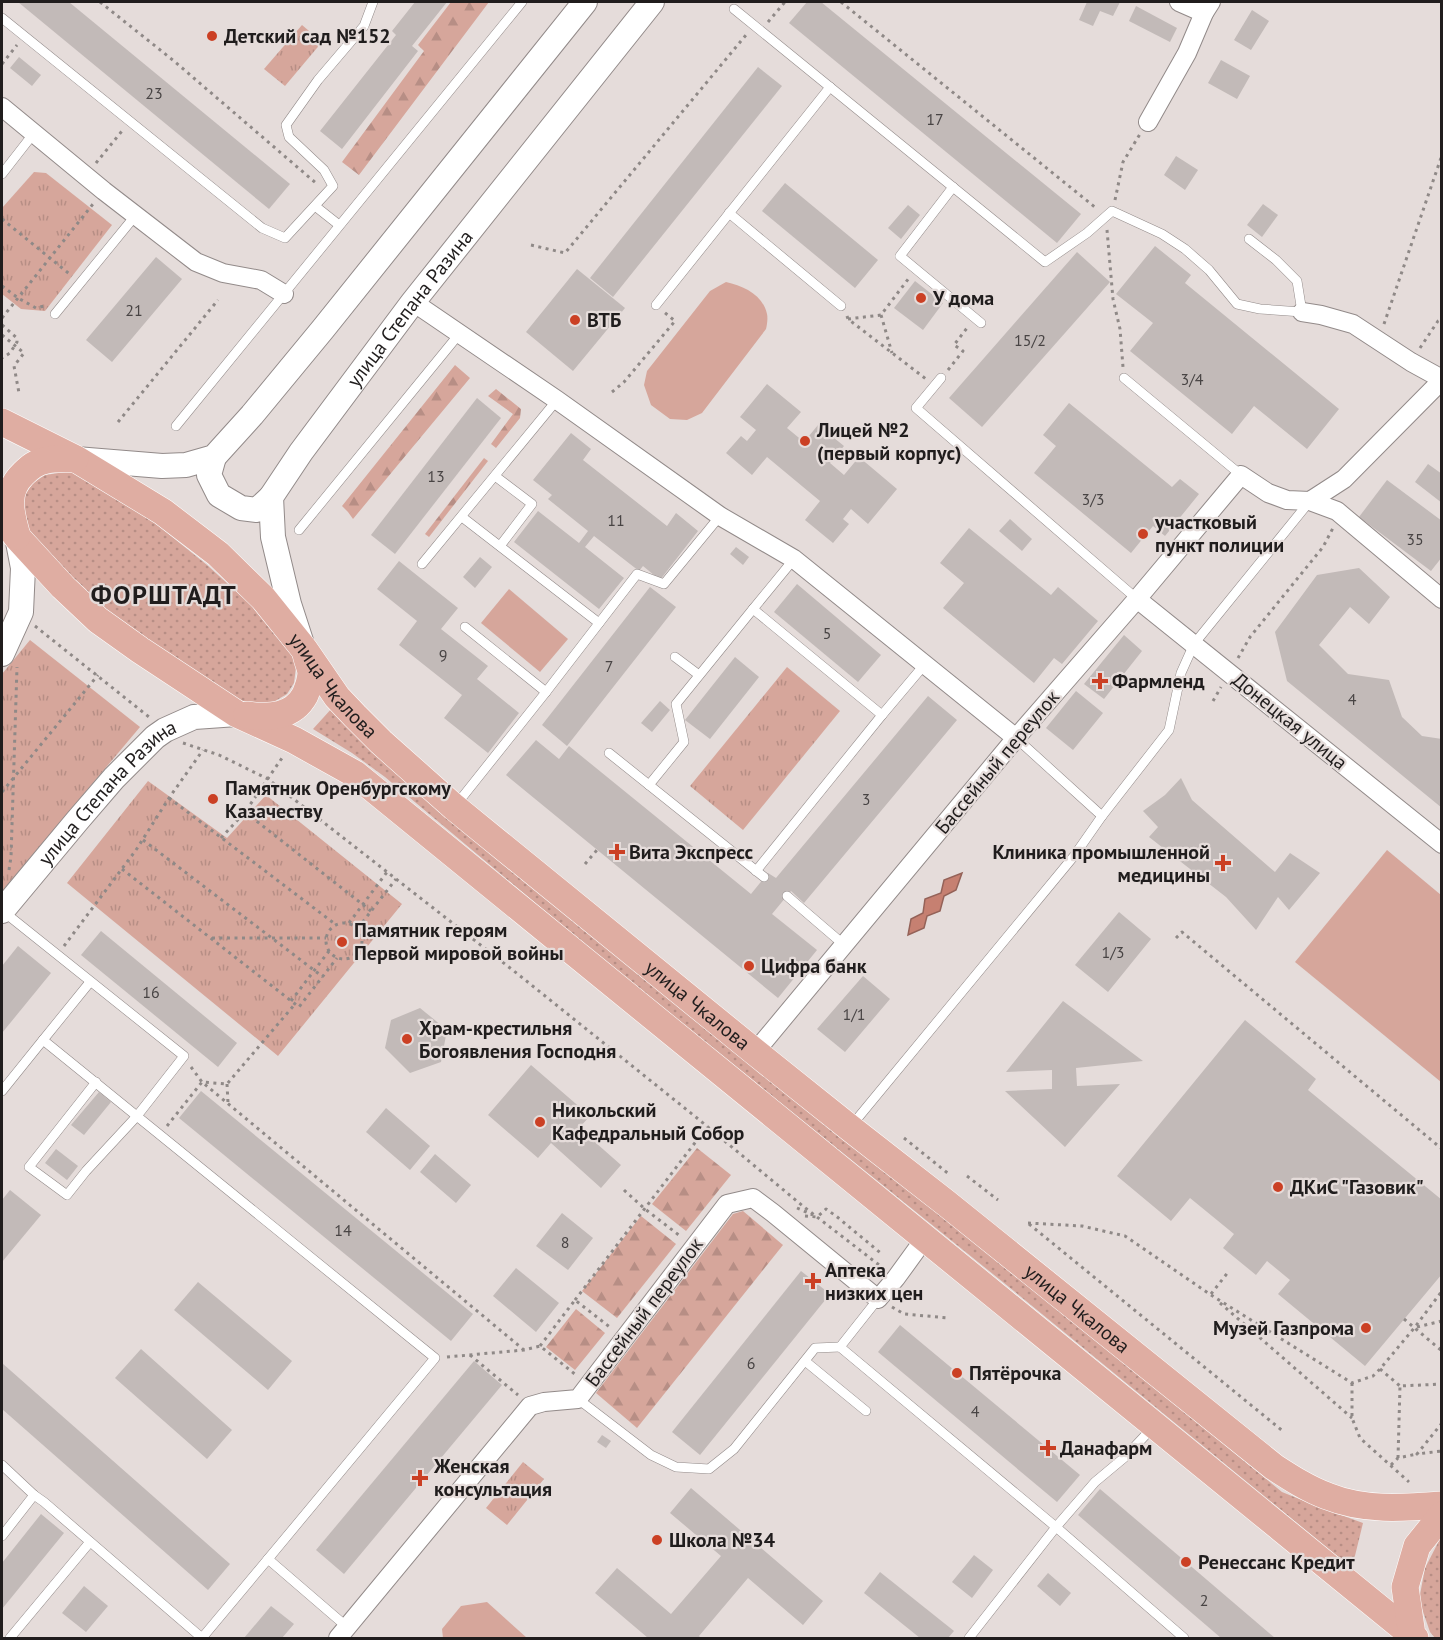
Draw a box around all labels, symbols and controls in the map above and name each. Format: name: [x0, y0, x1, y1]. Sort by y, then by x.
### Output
place label: Детский сад №152: [224, 23, 391, 49]
marker: Детский сад №152: [205, 29, 219, 43]
house number: 23: [145, 83, 163, 103]
house number: 17: [926, 109, 944, 129]
street label: улица Степана Разина: [341, 224, 479, 392]
place label: У дома: [932, 285, 994, 311]
marker: У дома: [914, 291, 928, 305]
house number: 21: [125, 300, 143, 320]
place label: ВТБ: [587, 307, 621, 333]
marker: ВТБ: [568, 313, 582, 327]
house number: 15/2: [1014, 330, 1046, 350]
house number: 3/4: [1180, 369, 1204, 389]
place label: Лицей №2 (первый корпус): [816, 417, 962, 466]
marker: Лицей №2 (первый корпус): [798, 434, 812, 448]
house number: 13: [427, 466, 445, 486]
house number: 3/3: [1081, 489, 1105, 509]
place label: участковый пункт полиции: [1154, 509, 1284, 558]
house number: 11: [607, 510, 625, 530]
marker: участковый пункт полиции: [1136, 527, 1150, 541]
house number: 35: [1406, 529, 1424, 549]
district label: ФОРШТАДТ: [91, 578, 237, 611]
house number: 5: [823, 623, 831, 643]
street label: улица Чкалова: [283, 627, 383, 744]
house number: 9: [439, 645, 447, 665]
house number: 7: [605, 656, 613, 676]
street label: Донецкая улица: [1227, 667, 1353, 775]
place label: Фармленд: [1112, 668, 1205, 694]
marker: Фармленд: [1093, 674, 1107, 688]
street label: Бассейный переулок: [929, 684, 1065, 839]
house number: 4: [1348, 689, 1357, 709]
street label: улица Степана Разина: [32, 714, 180, 871]
place label: Памятник Оренбургскому Казачеству: [225, 775, 451, 824]
house number: 3: [862, 789, 870, 809]
marker: Памятник Оренбургскому Казачеству: [206, 792, 220, 806]
place label: Вита Экспресс: [629, 839, 754, 865]
place label: Клиника промышленной медицины: [992, 839, 1210, 888]
marker: Вита Экспресс: [610, 845, 624, 859]
marker: Клиника промышленной медицины: [1214, 854, 1232, 872]
place label: Памятник героям Первой мировой войны: [354, 917, 564, 966]
marker: Памятник героям Первой мировой войны: [335, 935, 349, 949]
house number: 1/3: [1101, 942, 1125, 962]
place label: Цифра банк: [761, 953, 867, 979]
street label: улица Чкалова: [639, 954, 755, 1056]
marker: Цифра банк: [742, 959, 756, 973]
house number: 16: [142, 982, 160, 1002]
house number: 1/1: [842, 1004, 866, 1024]
place label: Храм-крестильня Богоявления Господня: [419, 1015, 616, 1064]
marker: Храм-крестильня Богоявления Господня: [400, 1032, 414, 1046]
place label: Никольский Кафедральный Собор: [552, 1097, 745, 1146]
marker: Никольский Кафедральный Собор: [533, 1115, 547, 1129]
place label: ДКиC "Газовик": [1290, 1174, 1424, 1200]
marker: ДКиC "Газовик": [1271, 1180, 1285, 1194]
house number: 14: [334, 1220, 352, 1240]
house number: 8: [561, 1232, 569, 1252]
street label: Бассейный переулок: [579, 1232, 709, 1392]
place label: Аптека низких цен: [825, 1257, 923, 1306]
street label: улица Чкалова: [1019, 1258, 1135, 1359]
marker: Аптека низких цен: [806, 1274, 820, 1288]
place label: Музей Газпрома: [1213, 1315, 1354, 1341]
marker: Музей Газпрома: [1359, 1321, 1373, 1335]
house number: 6: [747, 1353, 755, 1373]
place label: Пятёрочка: [969, 1360, 1062, 1386]
marker: Пятёрочка: [950, 1366, 964, 1380]
house number: 4: [971, 1401, 980, 1421]
place label: Данафарм: [1060, 1435, 1152, 1461]
marker: Данафарм: [1041, 1441, 1055, 1455]
place label: Женская консультация: [433, 1453, 552, 1502]
marker: Женская консультация: [411, 1469, 429, 1487]
place label: Школа №34: [669, 1527, 776, 1553]
marker: Школа №34: [650, 1533, 664, 1547]
place label: Ренессанс Кредит: [1198, 1549, 1355, 1575]
marker: Ренессанс Кредит: [1179, 1555, 1193, 1569]
house number: 2: [1200, 1590, 1208, 1610]

